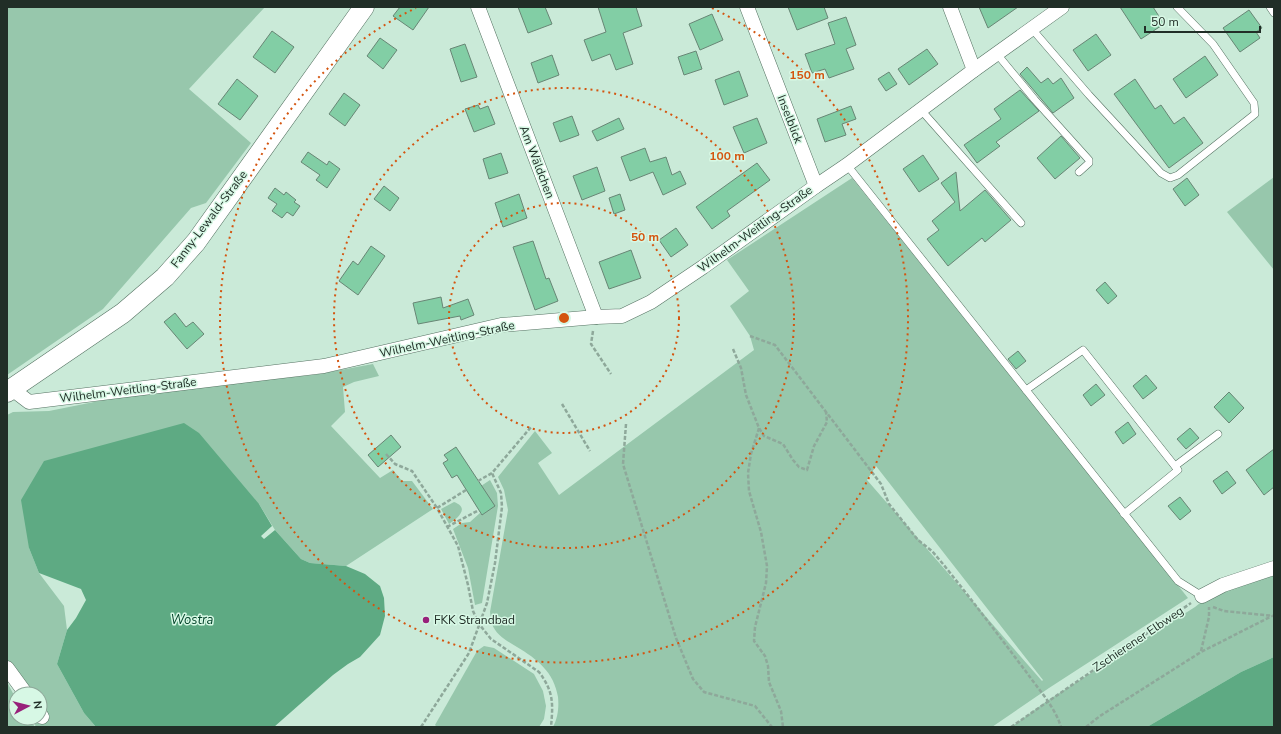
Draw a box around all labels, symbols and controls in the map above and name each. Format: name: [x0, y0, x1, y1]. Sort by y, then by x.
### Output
scale bar: [1145, 8, 1260, 34]
text: 50 m: [1151, 14, 1179, 30]
text: 150 m: [789, 67, 825, 83]
street label: Inselblick: [773, 93, 807, 146]
street label: Am Wäldchen: [516, 123, 558, 201]
text: 100 m: [709, 148, 745, 164]
street label: Fanny-Lewald-Straße: [167, 167, 251, 271]
street label: Wilhelm-Weitling-Straße: [695, 182, 815, 276]
text: 50 m: [631, 229, 659, 245]
centre of rings: [557, 311, 571, 325]
street label: Wilhelm-Weitling-Straße: [378, 317, 516, 361]
street label: Wilhelm-Weitling-Straße: [59, 374, 197, 406]
street label: Zschierener Elbweg: [1089, 603, 1187, 675]
water label: Wostra: [171, 611, 214, 629]
place label: FKK Strandbad: [434, 612, 515, 628]
marker: FKK Strandbad: [421, 615, 431, 625]
north arrow: [8, 686, 48, 726]
text: N: [29, 700, 45, 710]

